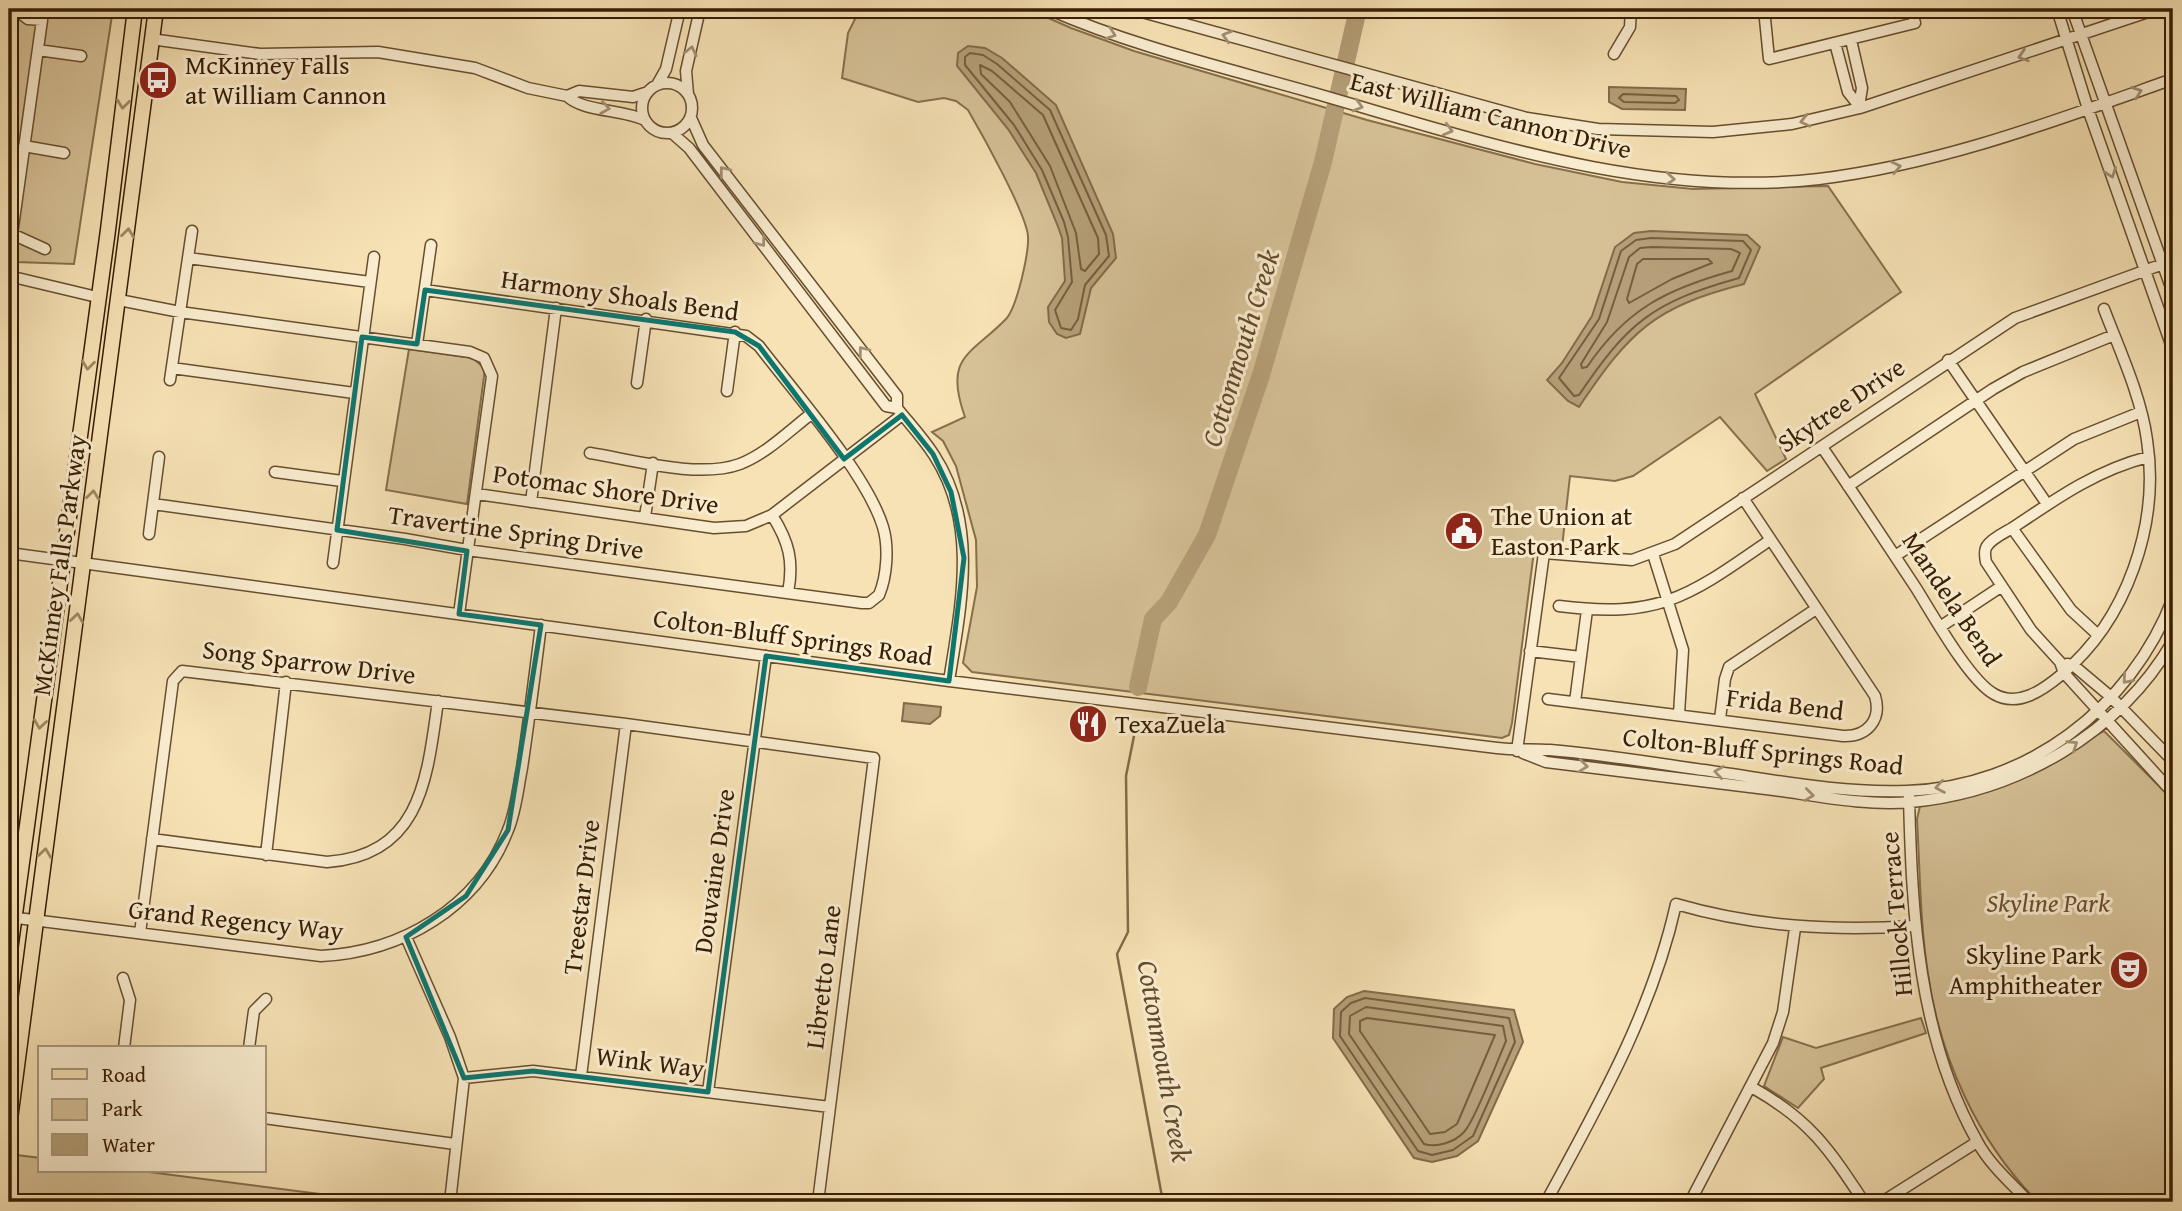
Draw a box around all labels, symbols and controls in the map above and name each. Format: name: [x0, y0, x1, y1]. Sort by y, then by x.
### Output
one-way arrow: [1105, 26, 1117, 40]
one-way arrow: [1221, 30, 1233, 45]
place label: McKinney Falls at William Cannon: [185, 45, 387, 114]
one-way arrow: [682, 45, 697, 57]
one-way arrow: [2017, 48, 2030, 62]
bus stop icon: McKinney Falls at William Cannon: [137, 59, 179, 101]
street label: East William Cannon Drive: [1346, 61, 1636, 168]
one-way arrow: [2130, 86, 2142, 100]
one-way arrow: [1352, 97, 1364, 112]
one-way arrow: [115, 98, 130, 110]
one-way arrow: [599, 101, 611, 116]
one-way arrow: [1799, 112, 1811, 127]
one-way arrow: [1442, 122, 1454, 137]
one-way arrow: [1890, 160, 1902, 175]
one-way arrow: [719, 167, 732, 179]
one-way arrow: [2103, 167, 2117, 179]
one-way arrow: [1665, 171, 1676, 186]
one-way arrow: [120, 227, 135, 238]
one-way arrow: [753, 235, 766, 247]
water label: Cottonmouth Creek: [1190, 244, 1289, 451]
street label: Harmony Shoals Bend: [499, 259, 742, 331]
one-way arrow: [859, 347, 872, 359]
street label: Skytree Drive: [1769, 347, 1912, 462]
one-way arrow: [81, 359, 96, 371]
street label: McKinney Falls Parkway: [21, 432, 96, 698]
street label: Potomac Shore Drive: [491, 453, 721, 524]
one-way arrow: [86, 489, 101, 501]
street label: Travertine Spring Drive: [386, 494, 646, 569]
place label: The Union at Easton Park: [1491, 496, 1632, 565]
public building icon: The Union at Easton Park: [1443, 510, 1485, 552]
street label: Mandela Bend: [1893, 524, 2012, 674]
street label: Colton-Bluff Springs Road: [651, 598, 935, 675]
one-way arrow: [69, 612, 84, 624]
street label: Song Sparrow Drive: [200, 629, 418, 694]
one-way arrow: [2123, 671, 2135, 684]
street label: Frida Bend: [1724, 677, 1846, 730]
restaurant icon: TexaZuela: [1067, 703, 1109, 745]
place label: TexaZuela: [1115, 704, 1226, 743]
street label: Colton-Bluff Springs Road: [1621, 716, 1905, 785]
one-way arrow: [33, 718, 48, 730]
one-way arrow: [2065, 741, 2078, 753]
one-way arrow: [1577, 759, 1589, 774]
one-way arrow: [1713, 764, 1725, 779]
one-way arrow: [1934, 779, 1946, 794]
street label: Douvaine Drive: [683, 786, 744, 956]
one-way arrow: [1803, 787, 1815, 802]
street label: Treestar Drive: [552, 817, 609, 977]
street label: Hillock Terrace: [1869, 830, 1922, 998]
one-way arrow: [37, 847, 52, 859]
park label: Skyline Park: [1986, 883, 2110, 922]
street label: Grand Regency Way: [127, 889, 345, 950]
street label: Libretto Lane: [794, 903, 851, 1051]
place label: Skyline Park Amphitheater: [1949, 935, 2103, 1004]
theatre icon: Skyline Park Amphitheater: [2108, 949, 2150, 991]
water label: Cottonmouth Creek: [1128, 957, 1203, 1165]
street label: Wink Way: [593, 1035, 707, 1088]
legend: [38, 1046, 266, 1172]
text: Road: [102, 1059, 147, 1090]
text: Park: [102, 1093, 143, 1124]
text: Water: [102, 1129, 155, 1160]

